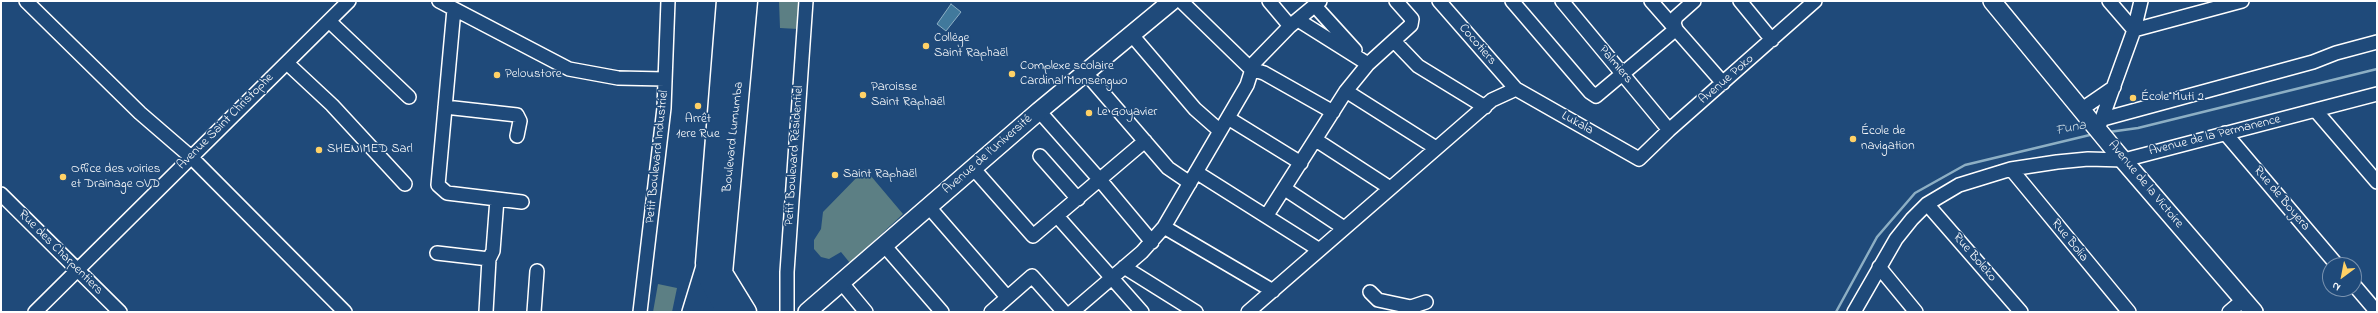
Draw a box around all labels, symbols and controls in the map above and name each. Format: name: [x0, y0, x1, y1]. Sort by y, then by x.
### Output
street label: Cocotiers: [1455, 21, 1499, 69]
place label: Collège Saint Raphaël: [934, 31, 1008, 62]
marker: Collège Saint Raphaël: [921, 41, 931, 51]
street label: Palmiers: [1595, 43, 1635, 87]
street label: Avenue Poko: [1696, 52, 1758, 108]
place label: Complexe scolaire Cardinal Monsengwo: [1020, 59, 1128, 90]
place label: Peloustore: [505, 67, 562, 83]
marker: Complexe scolaire Cardinal Monsengwo: [1007, 69, 1017, 79]
marker: Peloustore: [492, 70, 502, 80]
street label: Avenue Saint Christophe: [175, 71, 277, 173]
place label: Paroisse Saint Raphaël: [871, 80, 945, 111]
street label: Boulevard Lumumba: [720, 81, 748, 193]
street label: Petit Boulevard Résidentiel: [782, 85, 808, 227]
street label: Petit Boulevard Industriel: [643, 90, 673, 224]
marker: Paroisse Saint Raphaël: [858, 90, 868, 100]
place label: École Muti 2: [2141, 90, 2204, 106]
marker: École Muti 2: [2128, 93, 2138, 103]
marker: Arrêt 1ere Rue: [693, 101, 703, 111]
place label: Le Goyavier: [1097, 105, 1157, 121]
marker: Le Goyavier: [1084, 108, 1094, 118]
street label: Lukala: [1558, 109, 1596, 139]
place label: Arrêt 1ere Rue: [676, 112, 720, 143]
street label: Avenue de l’Université: [940, 112, 1036, 198]
street label: Avenue de la Permanence: [2148, 112, 2282, 160]
water label: Funa: [2054, 118, 2088, 140]
place label: École de navigation: [1861, 124, 1915, 155]
marker: École de navigation: [1848, 134, 1858, 144]
street label: Avenue de la Victoire: [2104, 138, 2186, 232]
place label: SHENIMED Sarl: [327, 142, 413, 158]
marker: SHENIMED Sarl: [314, 145, 324, 155]
place label: Office des voiries et Drainage OVD: [71, 162, 160, 193]
street label: Rue de Boyera: [2249, 163, 2313, 235]
place label: Saint Raphaël: [843, 167, 917, 183]
marker: Saint Raphaël: [830, 170, 840, 180]
marker: Office des voiries et Drainage OVD: [58, 172, 68, 182]
street label: Rue des Charpentiers: [14, 207, 106, 299]
street label: Rue Bolia: [2047, 217, 2091, 265]
street label: Rue Boleko: [1949, 231, 1999, 285]
north arrow: [2322, 257, 2362, 297]
text: N: [2329, 278, 2344, 295]

